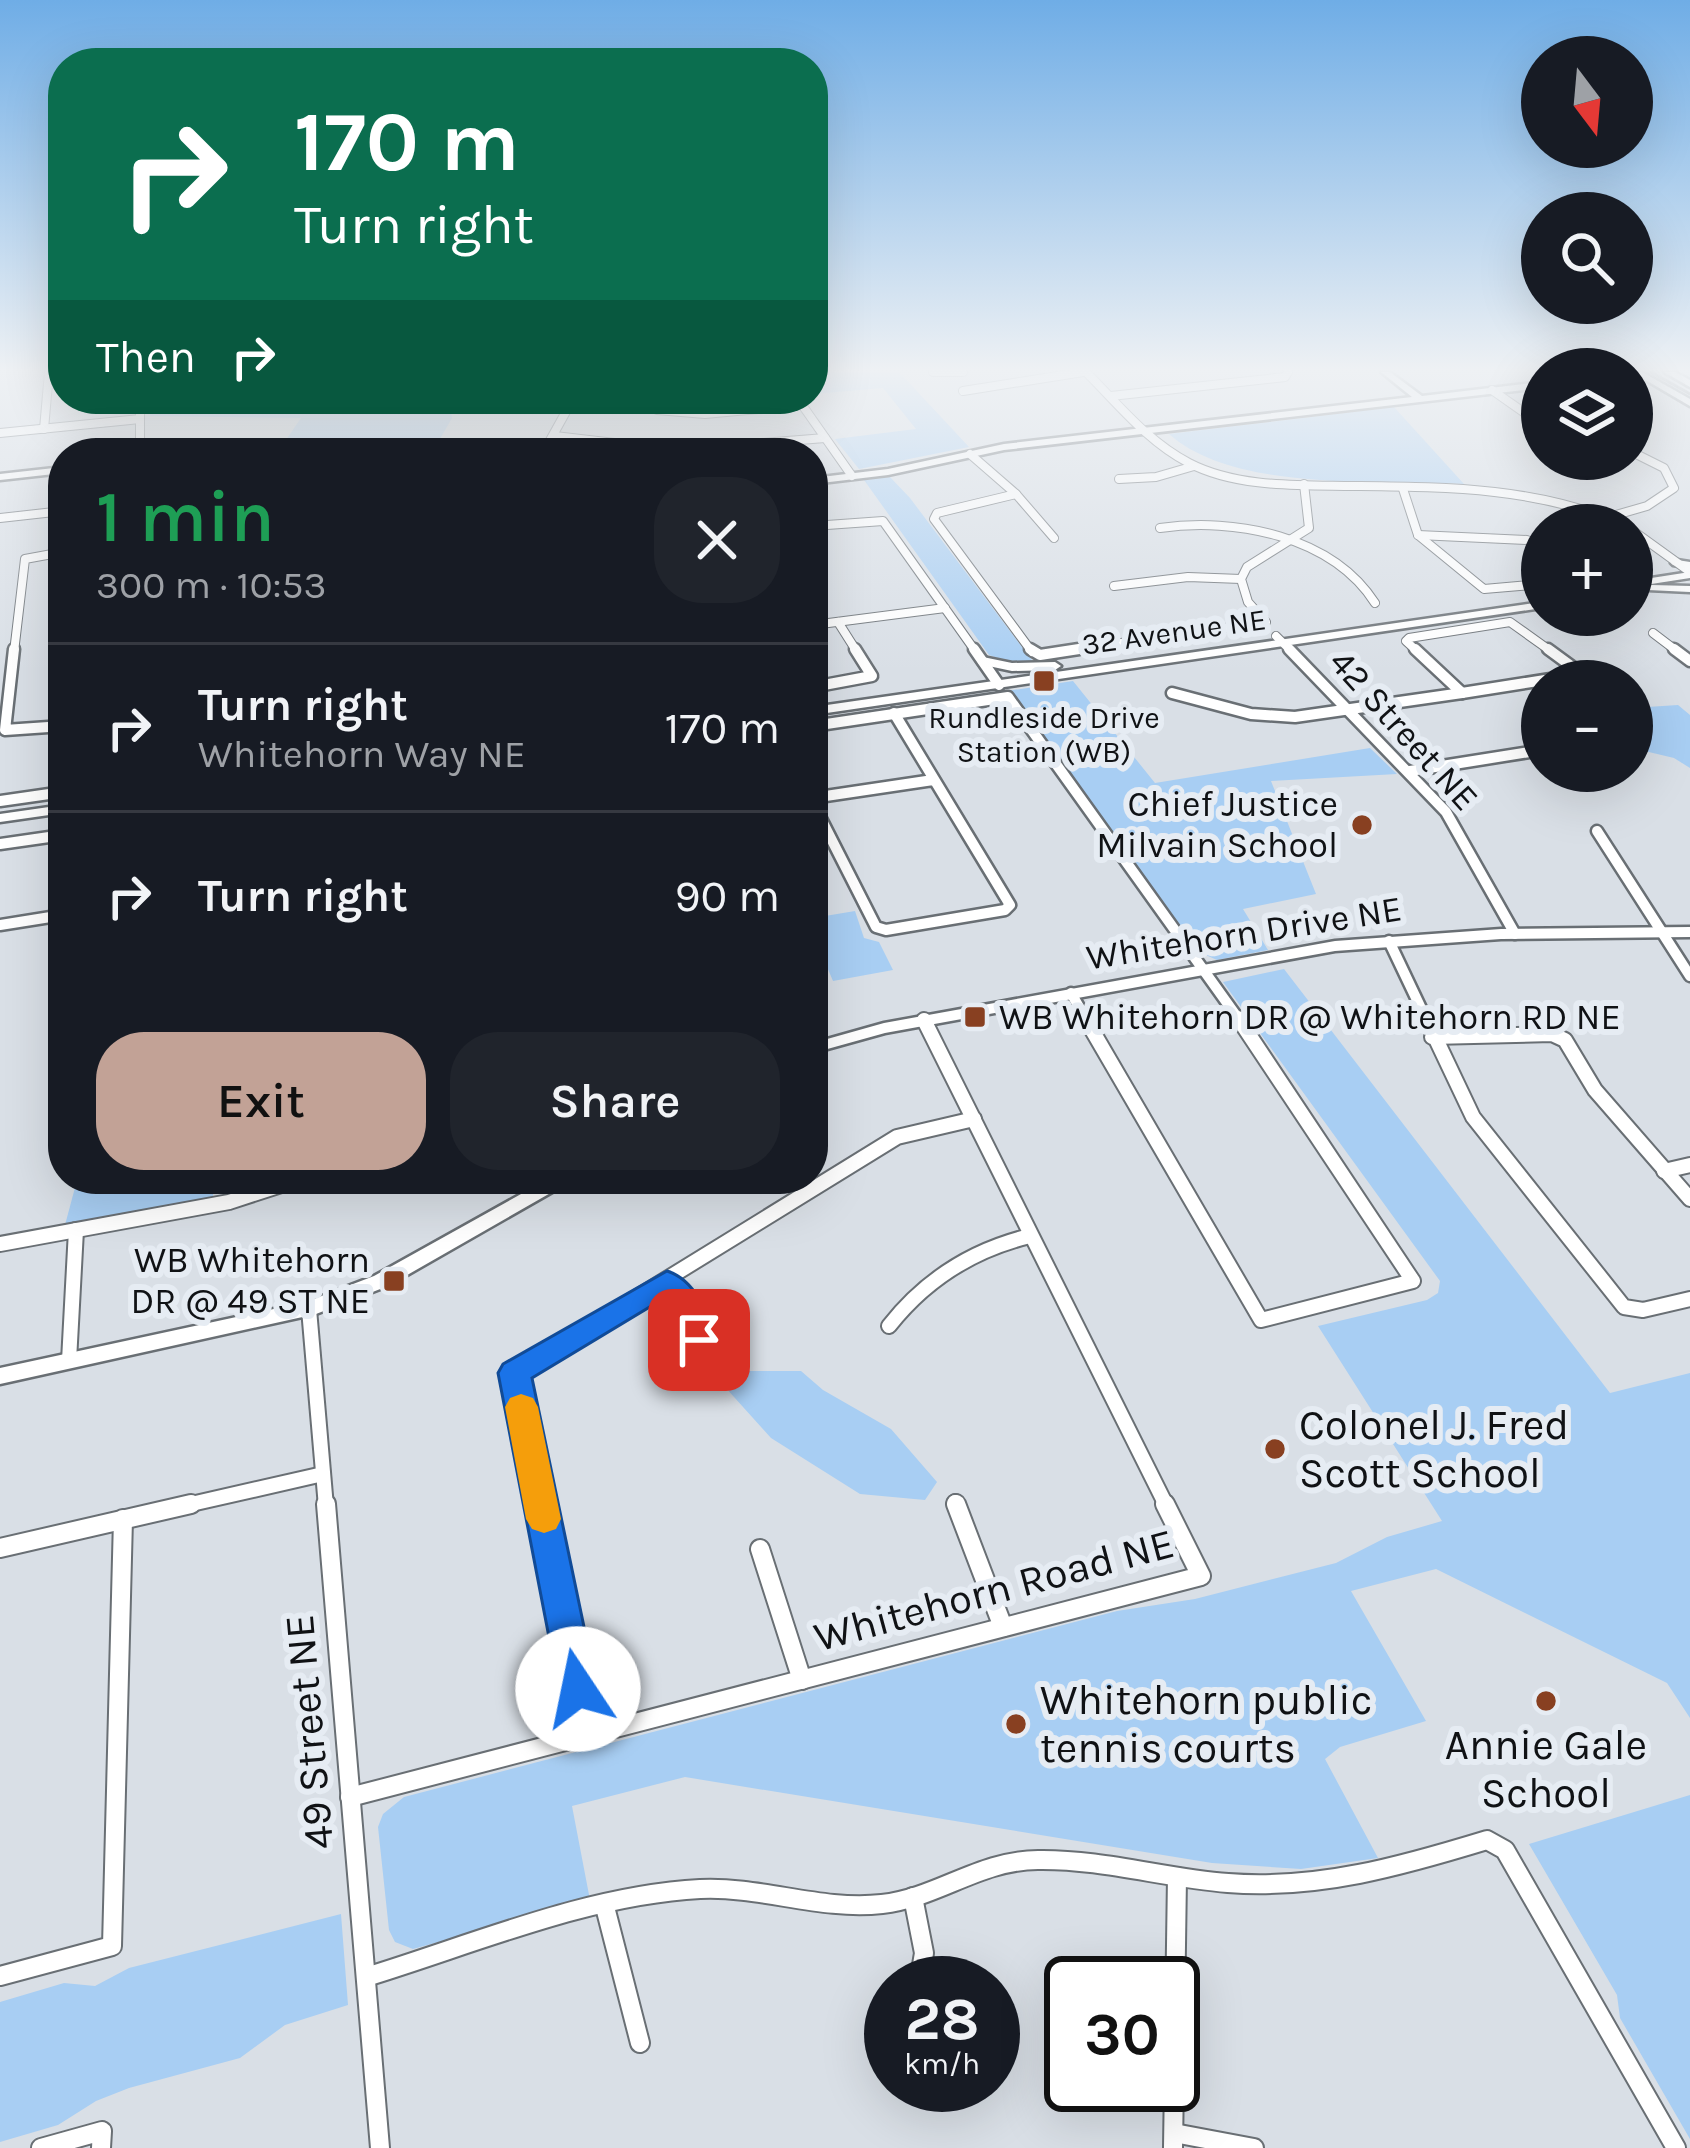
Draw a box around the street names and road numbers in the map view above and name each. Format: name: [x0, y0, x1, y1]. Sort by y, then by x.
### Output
street label: 32 Avenue NE: [1080, 601, 1268, 663]
street label: 42 Street NE: [1321, 641, 1487, 819]
street label: Whitehorn Drive NE: [1083, 887, 1405, 979]
street label: Whitehorn Road NE: [809, 1518, 1179, 1662]
street label: 49 Street NE: [274, 1613, 344, 1851]

